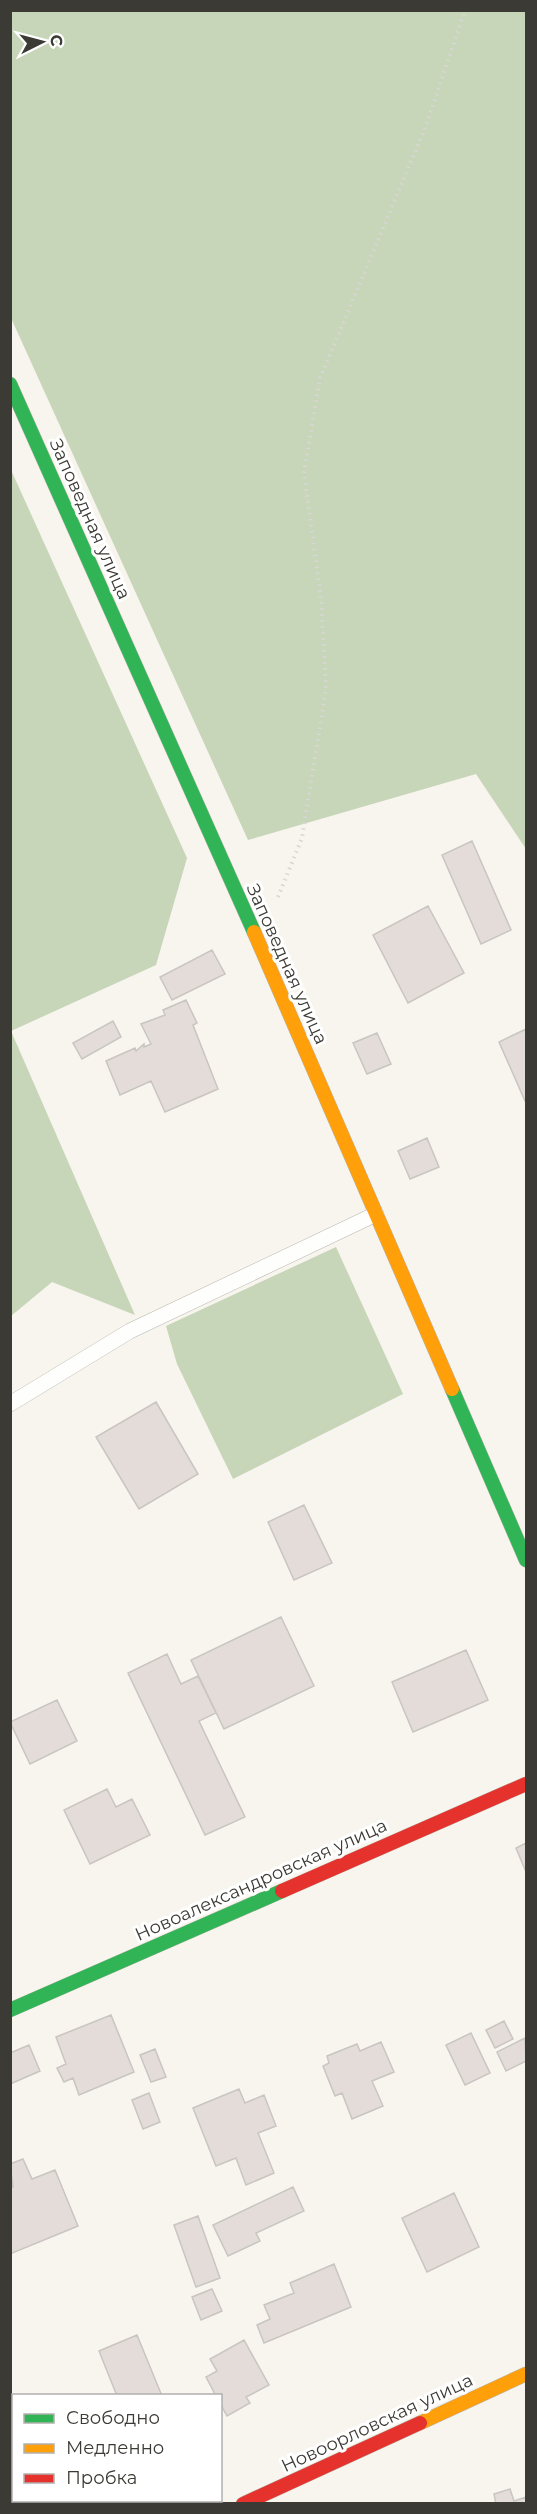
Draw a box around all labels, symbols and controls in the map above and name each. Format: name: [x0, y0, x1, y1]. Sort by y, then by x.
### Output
north arrow: [12, 12, 72, 72]
text: С: [46, 34, 67, 48]
street label: Заповедная улица: [45, 435, 135, 603]
street label: Заповедная улица: [242, 880, 332, 1048]
street label: Новоалександровская улица: [132, 1814, 390, 1946]
street label: Новоорловская улица: [278, 2369, 476, 2477]
legend: [12, 2394, 222, 2502]
text: Свободно: [66, 2407, 160, 2429]
text: Медленно: [66, 2437, 164, 2459]
text: Пробка: [66, 2467, 137, 2489]

